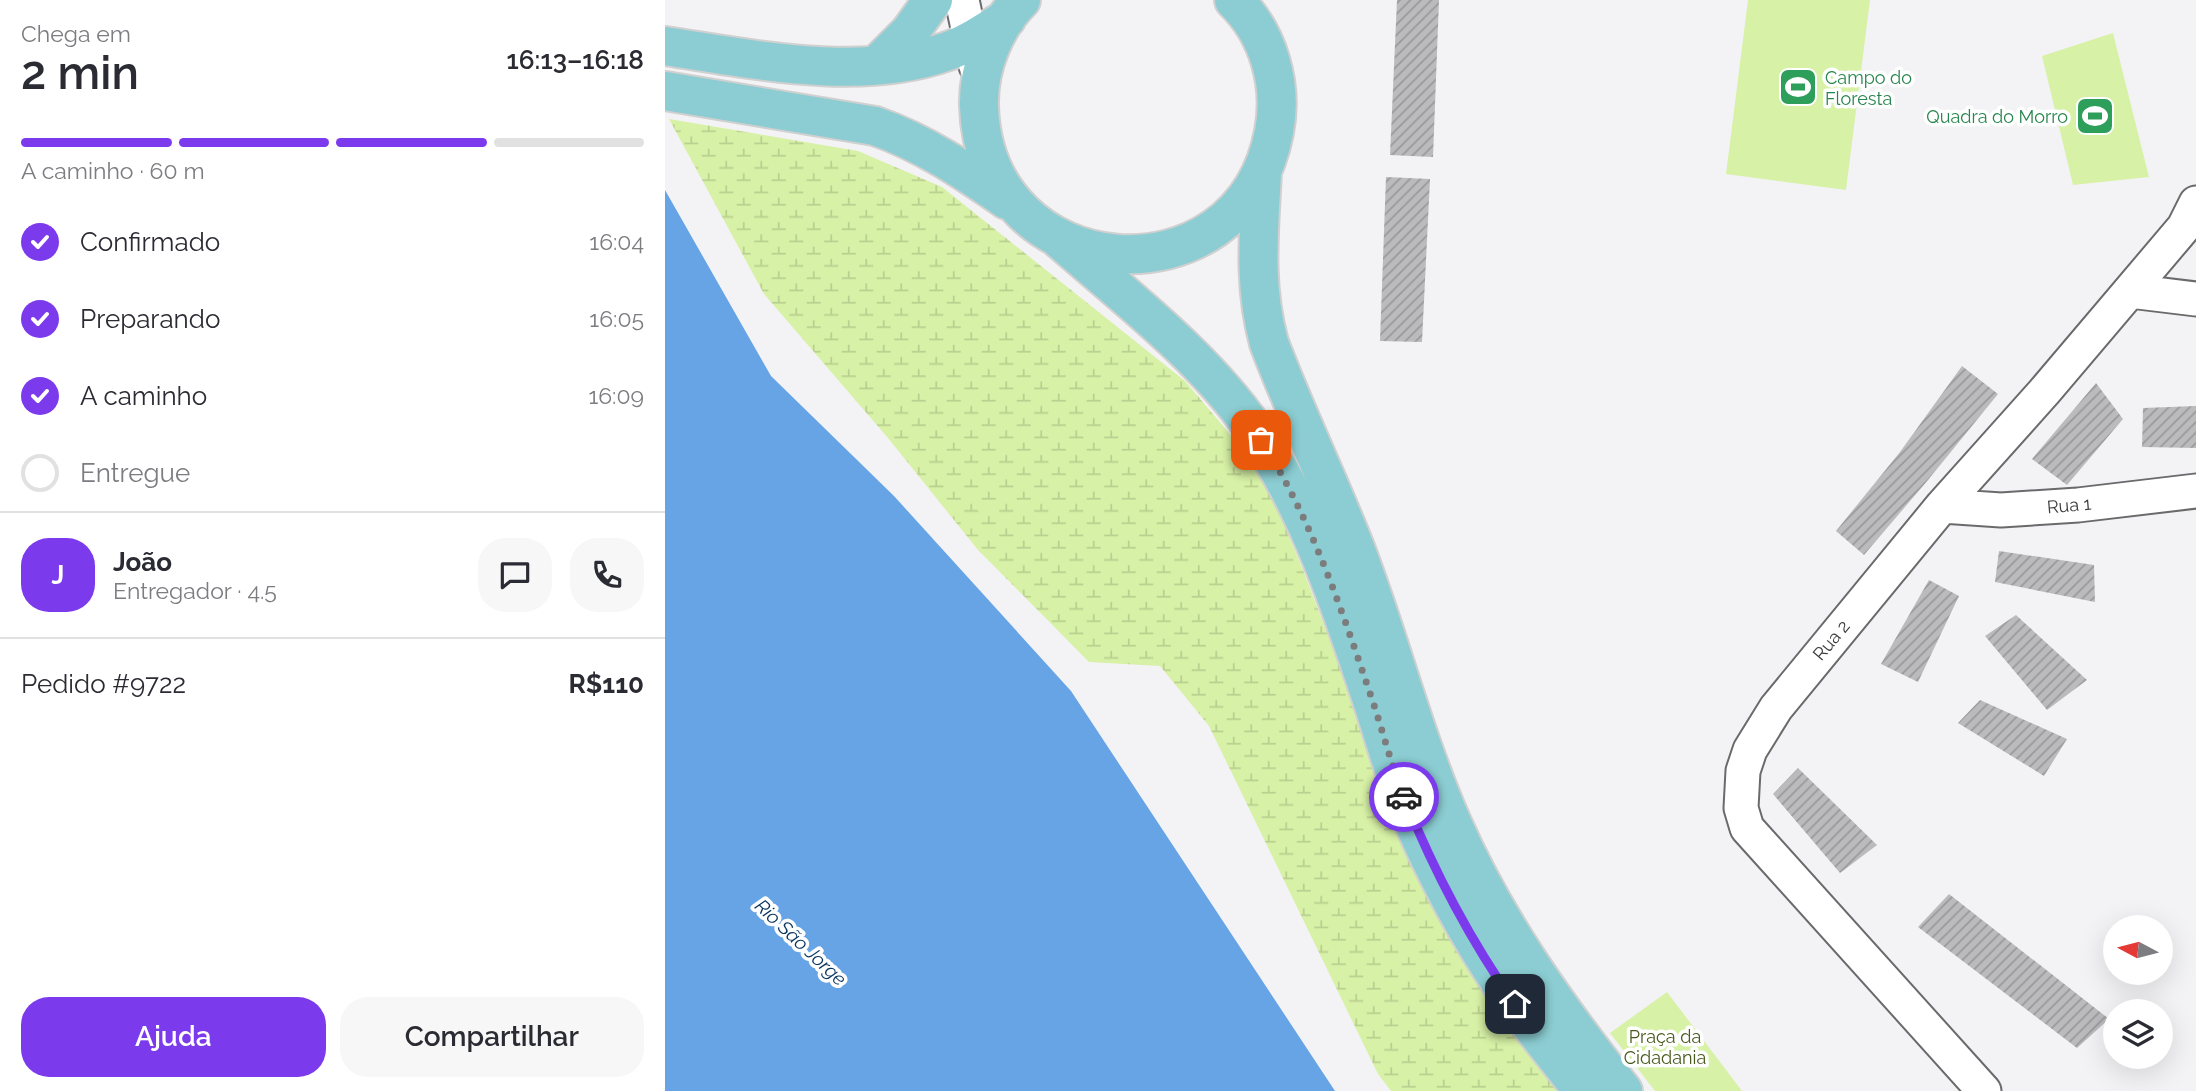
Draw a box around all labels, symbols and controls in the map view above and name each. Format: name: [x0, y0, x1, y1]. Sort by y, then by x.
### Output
text: Chega em: [21, 20, 131, 47]
text: 16:13–16:18: [507, 45, 644, 75]
text: 2 min: [21, 46, 139, 100]
sports icon: Campo do Floresta: [1777, 66, 1819, 108]
place label: Campo do Floresta: [1825, 67, 1912, 109]
sports icon: Quadra do Morro: [2074, 95, 2116, 137]
place label: Quadra do Morro: [1926, 106, 2068, 127]
text: A caminho · 60 m: [21, 157, 205, 184]
icon: check: [21, 223, 59, 261]
text: Confirmado: [80, 227, 220, 257]
text: 16:04: [589, 228, 644, 255]
icon: check: [21, 300, 59, 338]
text: Preparando: [80, 304, 220, 334]
text: 16:05: [589, 305, 644, 332]
icon: check: [21, 377, 59, 415]
text: A caminho: [80, 381, 207, 411]
text: 16:09: [588, 382, 644, 409]
pin: [1231, 410, 1291, 470]
icon: bag: [1242, 421, 1280, 459]
text: Entregue: [80, 458, 190, 488]
street label: Rua 1: [2046, 493, 2092, 517]
button: chat: [478, 538, 552, 612]
button: phone: [570, 538, 644, 612]
text: João: [113, 547, 172, 577]
text: J: [52, 560, 64, 590]
text: Entregador · 4.5: [113, 577, 277, 604]
street label: Rua 2: [1808, 616, 1854, 664]
text: Pedido #9722: [21, 669, 186, 699]
text: R$110: [569, 669, 644, 699]
courier: [1369, 762, 1439, 832]
icon: car: [1385, 778, 1423, 816]
water label: Rio São Jorge: [751, 894, 851, 990]
north arrow: [2103, 915, 2173, 985]
map controls: [2103, 915, 2173, 1069]
pin: [1485, 974, 1545, 1034]
icon: home: [1496, 985, 1534, 1023]
button: Ajuda: [21, 997, 326, 1077]
button: Compartilhar: [340, 997, 644, 1077]
button: layers: [2103, 999, 2173, 1069]
park label: Praça da Cidadania: [1624, 1026, 1706, 1068]

